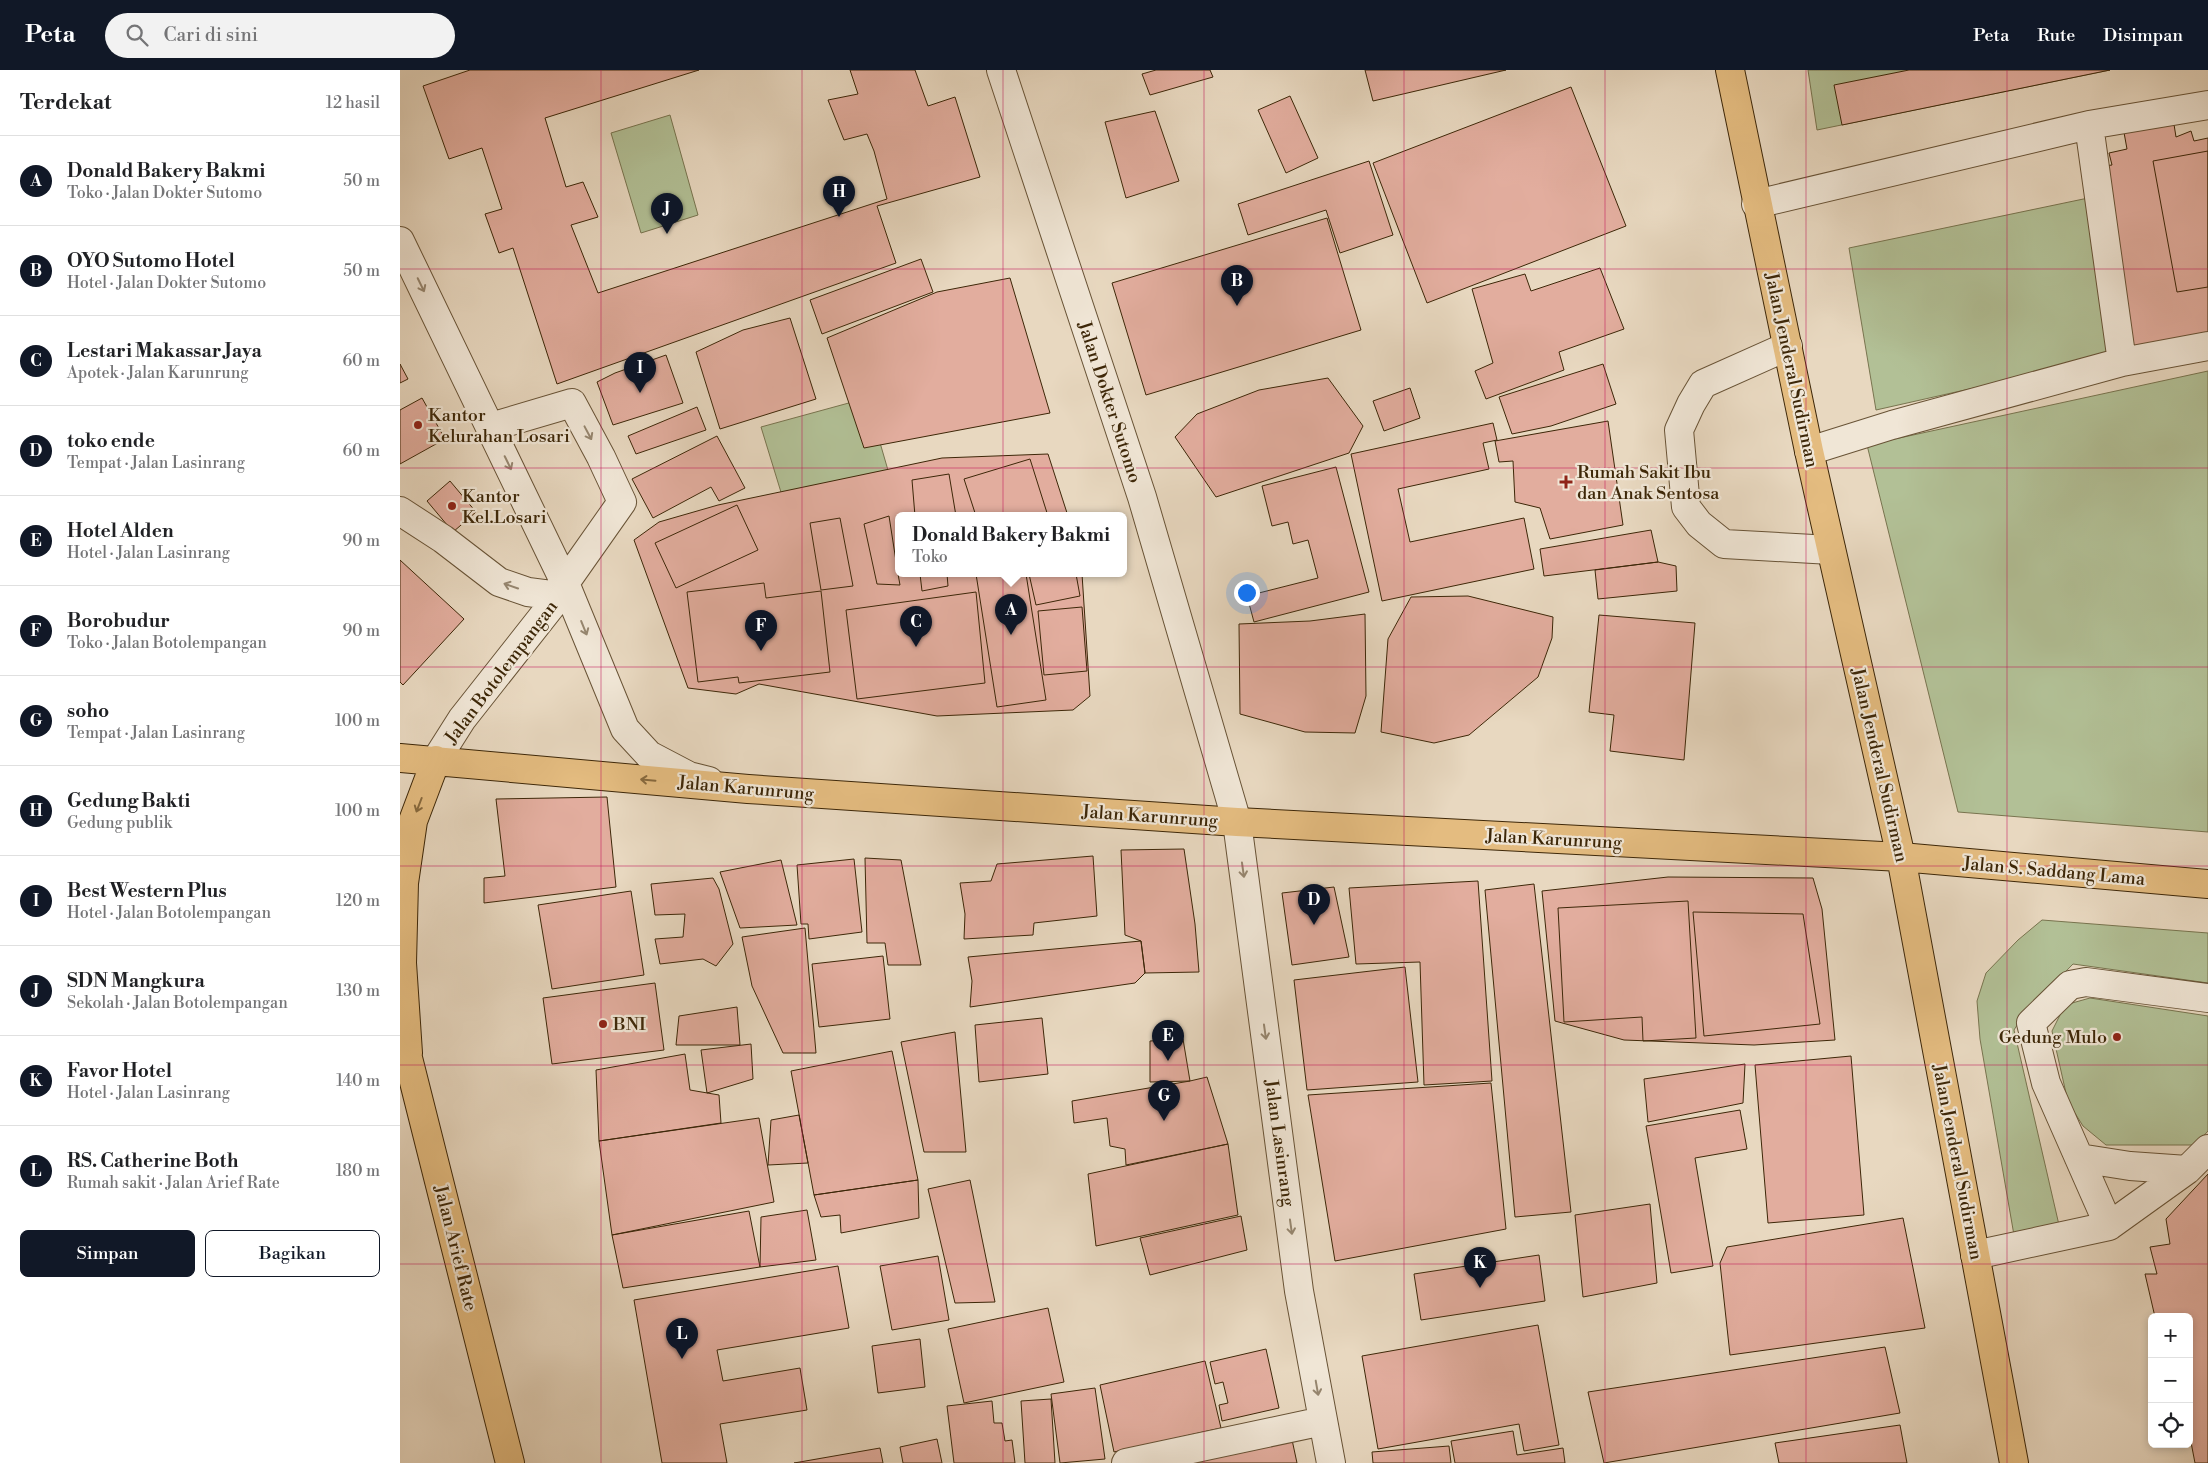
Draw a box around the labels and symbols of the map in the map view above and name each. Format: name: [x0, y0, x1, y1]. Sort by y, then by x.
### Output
pin: H: [823, 176, 855, 217]
pin: J: [651, 193, 683, 234]
pin: B: [1221, 265, 1253, 306]
street label: Jalan Jenderal Sudirman: [1759, 270, 1823, 470]
one-way arrow: [417, 277, 427, 292]
street label: Jalan Dokter Sutomo: [1072, 317, 1147, 486]
pin: I: [624, 352, 656, 393]
place label: Kantor Kelurahan Losari: [428, 404, 570, 448]
marker: Kantor Kelurahan Losari: [412, 419, 424, 431]
one-way arrow: [584, 425, 594, 439]
one-way arrow: [504, 455, 513, 470]
place label: Rumah Sakit Ibu dan Anak Sentosa: [1577, 461, 1720, 505]
marker: Rumah Sakit Ibu dan Anak Sentosa: [1559, 475, 1573, 489]
place label: Kantor Kel.Losari: [462, 485, 547, 529]
marker: Kantor Kel.Losari: [446, 500, 458, 512]
your location: [1234, 580, 1260, 606]
one-way arrow: [503, 581, 519, 591]
pin: A: [995, 594, 1027, 635]
street label: Jalan Botolempangan: [439, 596, 563, 750]
pin: C: [900, 606, 932, 647]
pin: F: [745, 610, 777, 651]
one-way arrow: [580, 620, 589, 636]
street label: Jalan Jenderal Sudirman: [1846, 665, 1913, 865]
street label: Jalan Karunrung: [676, 771, 816, 806]
one-way arrow: [640, 775, 656, 785]
one-way arrow: [414, 797, 423, 813]
street label: Jalan Karunrung: [1080, 800, 1219, 833]
street label: Jalan Karunrung: [1484, 824, 1623, 855]
street label: Jalan S. Saddang Lama: [1961, 852, 2147, 891]
one-way arrow: [1239, 862, 1249, 878]
pin: D: [1298, 884, 1330, 925]
place label: BNI: [612, 1013, 646, 1036]
marker: BNI: [597, 1018, 609, 1030]
pin: E: [1152, 1020, 1184, 1061]
one-way arrow: [1260, 1023, 1270, 1039]
place label: Gedung Mulo: [1999, 1026, 2107, 1049]
marker: Gedung Mulo: [2111, 1031, 2123, 1043]
street label: Jalan Jenderal Sudirman: [1927, 1061, 1988, 1262]
street label: Jalan Lasinrang: [1259, 1077, 1300, 1209]
pin: G: [1148, 1080, 1180, 1121]
street label: Jalan Arief Rate: [429, 1182, 482, 1313]
one-way arrow: [1286, 1219, 1296, 1235]
pin: K: [1464, 1247, 1496, 1288]
pin: L: [666, 1318, 698, 1359]
one-way arrow: [1312, 1379, 1322, 1395]

